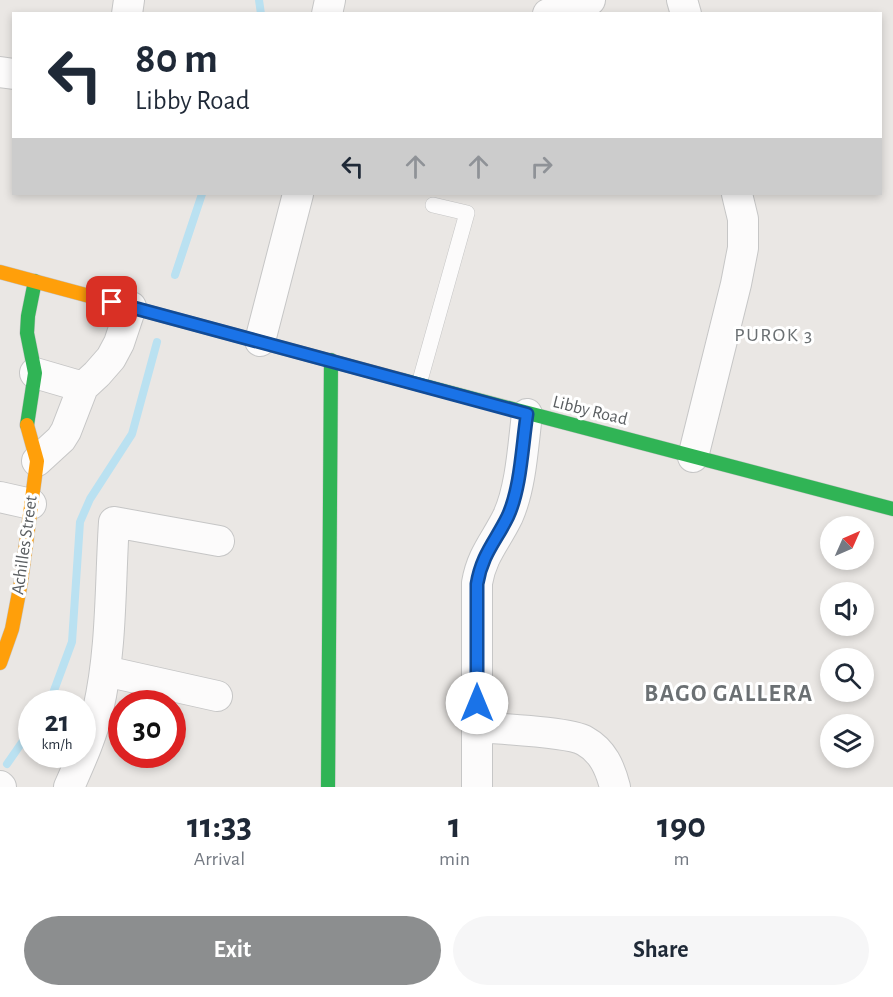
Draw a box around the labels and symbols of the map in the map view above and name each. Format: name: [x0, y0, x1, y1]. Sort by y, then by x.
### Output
pin: [86, 276, 137, 327]
district label: PUROK 3: [734, 325, 814, 345]
street label: Libby Road: [551, 393, 629, 429]
street label: Achilles Street: [9, 494, 41, 596]
north arrow: [820, 516, 874, 570]
position arrow: [445, 671, 509, 735]
district label: BAGO GALLERA: [644, 682, 814, 706]
speed limit sign: 30: [108, 690, 186, 768]

